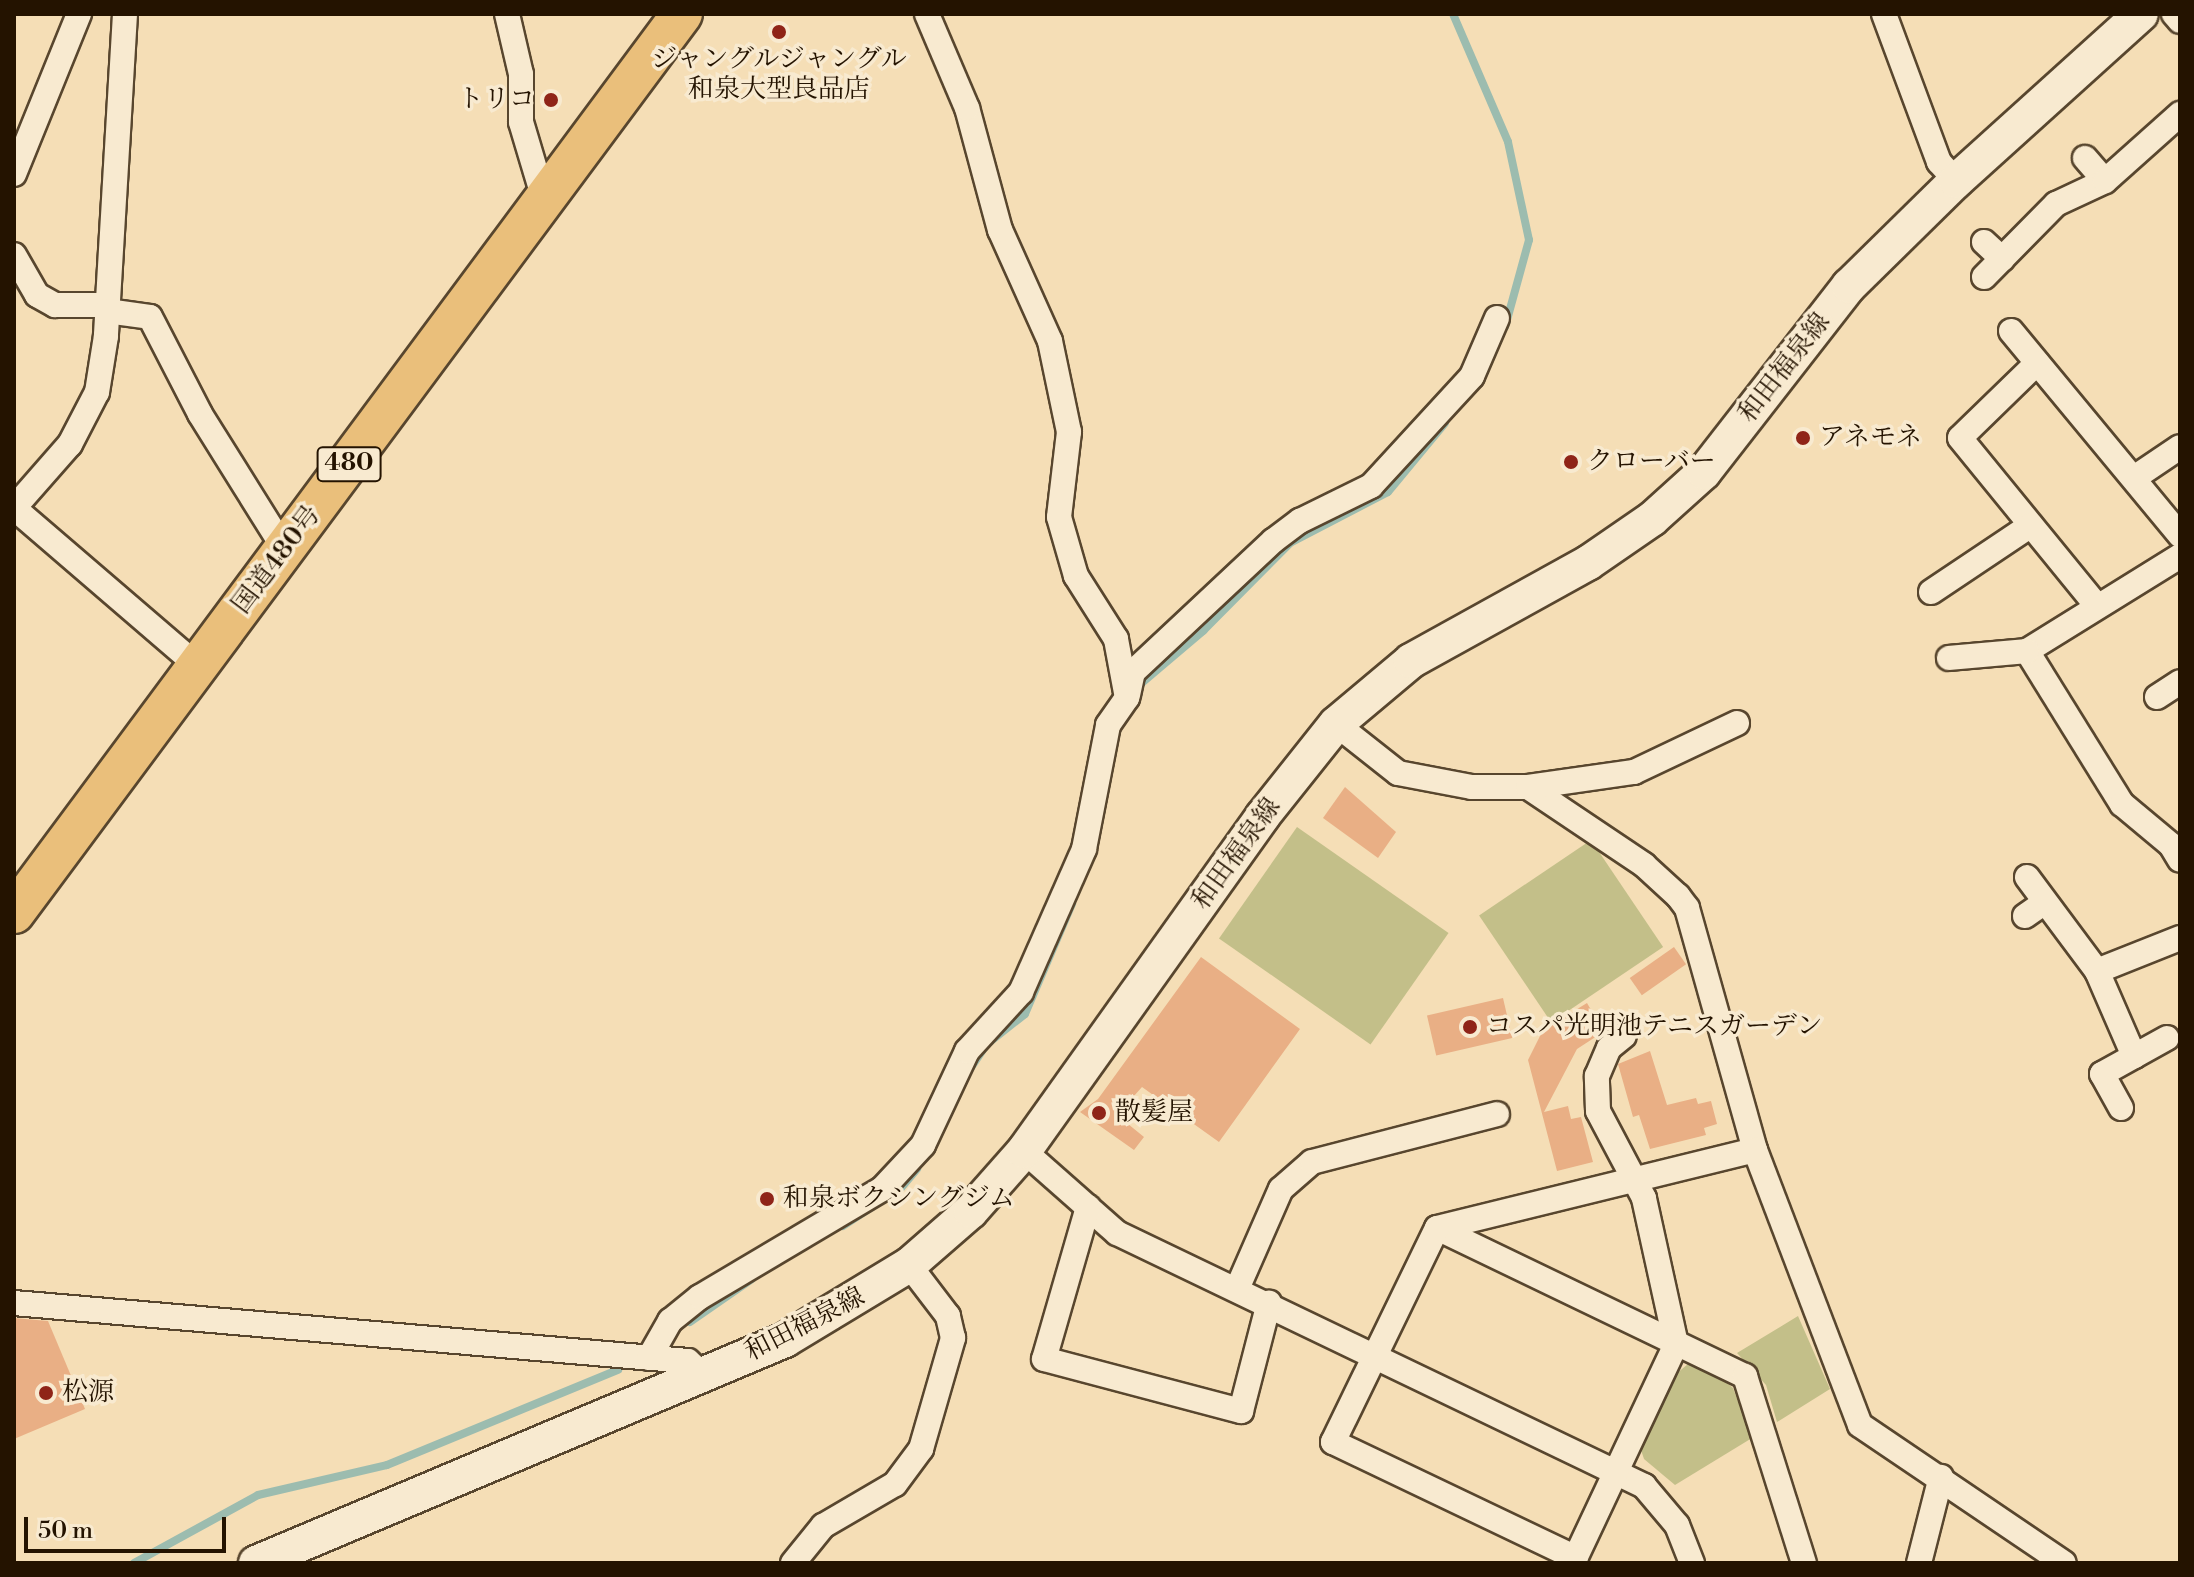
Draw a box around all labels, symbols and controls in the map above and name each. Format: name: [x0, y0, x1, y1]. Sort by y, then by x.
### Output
marker: ジャングルジャングル 和泉大型良品店: [770, 23, 788, 41]
place label: ジャングルジャングル 和泉大型良品店: [649, 44, 909, 106]
place label: トリコ: [457, 84, 535, 116]
marker: トリコ: [542, 91, 560, 109]
street label: 和田福泉線: [1733, 307, 1837, 429]
place label: アネモネ: [1819, 422, 1923, 454]
marker: アネモネ: [1794, 429, 1812, 447]
road number: 480: [315, 444, 383, 484]
place label: クローバー: [1587, 446, 1717, 478]
marker: クローバー: [1562, 453, 1580, 471]
street label: 国道480号: [226, 500, 328, 620]
street label: 和田福泉線: [1186, 792, 1288, 916]
place label: コスパ光明池テニスガーデン: [1486, 1011, 1824, 1043]
marker: コスパ光明池テニスガーデン: [1461, 1018, 1479, 1036]
place label: 散髪屋: [1115, 1097, 1193, 1129]
marker: 散髪屋: [1090, 1104, 1108, 1122]
place label: 和泉ボクシングジム: [783, 1183, 1017, 1215]
marker: 和泉ボクシングジム: [758, 1190, 776, 1208]
street label: 和田福泉線: [740, 1282, 870, 1368]
place label: 松源: [62, 1377, 114, 1409]
marker: 松源: [37, 1384, 55, 1402]
scale bar: [28, 1501, 230, 1551]
text: 50 m: [38, 1516, 93, 1546]

